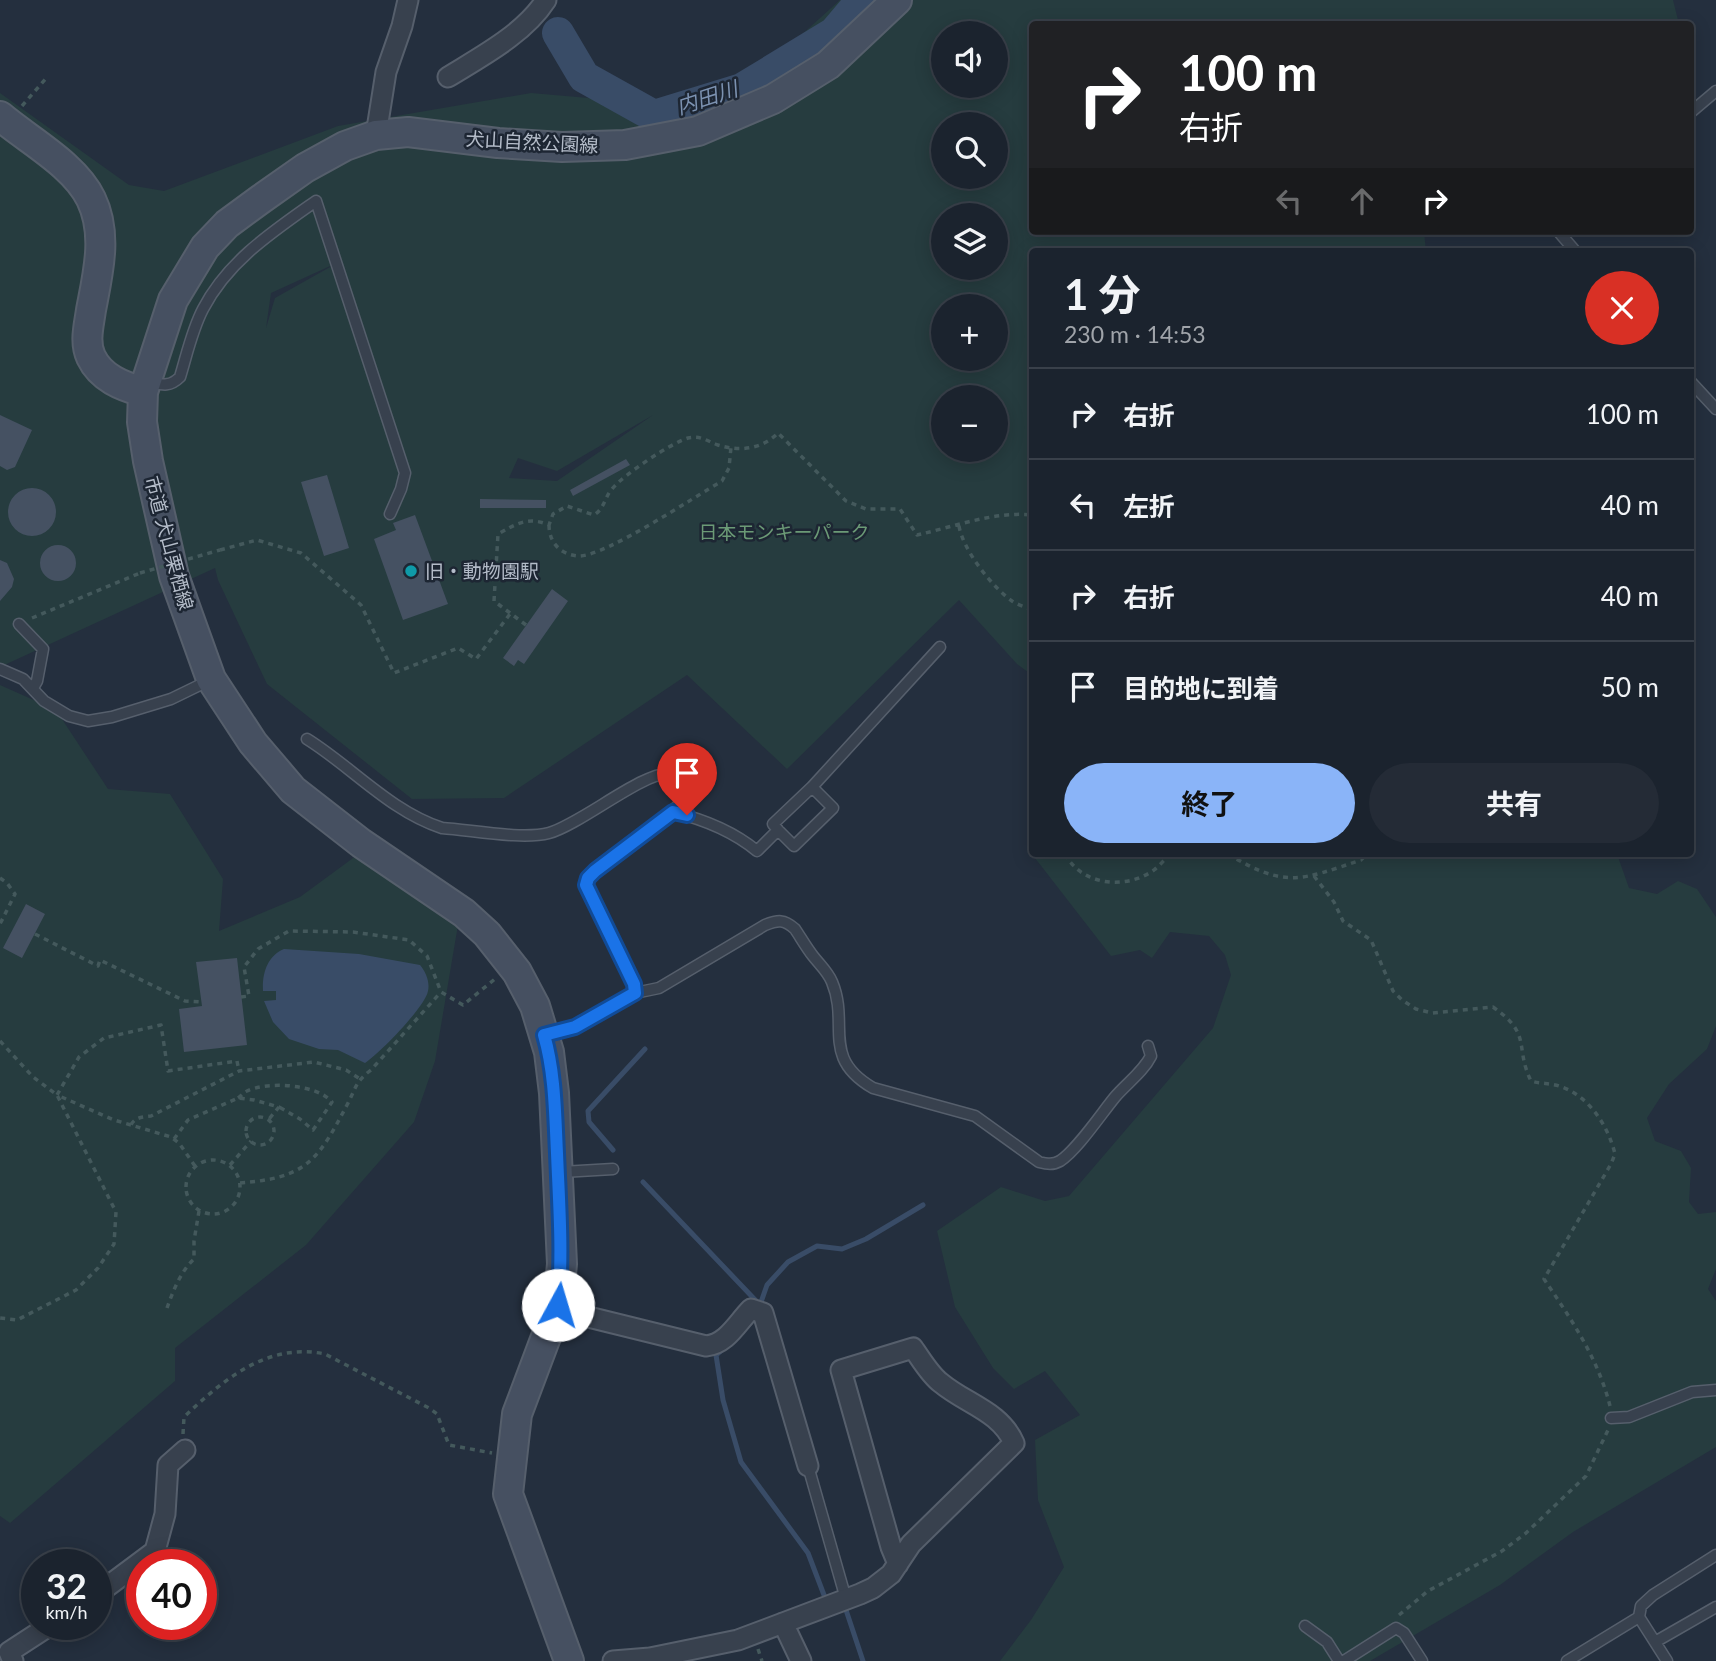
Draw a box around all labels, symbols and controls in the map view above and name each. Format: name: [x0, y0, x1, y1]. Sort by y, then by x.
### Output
map controls: [931, 21, 1008, 462]
button: sound: [931, 21, 1008, 98]
text: 100 m: [1179, 43, 1317, 101]
icon: right: [1064, 49, 1155, 140]
water label: 内田川: [673, 74, 742, 118]
text: 右折: [1179, 107, 1243, 146]
button: search: [931, 112, 1008, 189]
street label: 犬山自然公園線: [465, 127, 599, 156]
icon: left: [1270, 182, 1308, 220]
icon: ahead: [1343, 182, 1381, 220]
icon: right: [1416, 182, 1454, 220]
button: layers: [931, 203, 1008, 280]
text: 1 分: [1064, 269, 1141, 319]
button: close: [1585, 271, 1659, 345]
button: +: [931, 294, 1008, 371]
text: 230 m · 14:53: [1064, 320, 1206, 348]
button: −: [931, 385, 1008, 462]
icon: right: [1064, 395, 1102, 433]
text: 100 m: [1586, 398, 1659, 430]
text: 右折: [1123, 399, 1175, 431]
street label: 市道 犬山栗栖線: [141, 473, 198, 612]
icon: left: [1064, 486, 1102, 524]
text: 40 m: [1601, 489, 1659, 521]
text: 左折: [1123, 490, 1175, 522]
park label: 日本モンキーパーク: [699, 520, 869, 543]
place label: 旧・動物園駅: [425, 559, 539, 582]
marker: 旧・動物園駅: [403, 563, 419, 579]
icon: right: [1064, 577, 1102, 615]
text: 40 m: [1601, 580, 1659, 612]
text: 右折: [1123, 581, 1175, 613]
icon: arrive: [1064, 668, 1102, 706]
text: 50 m: [1601, 671, 1659, 703]
text: 目的地に到着: [1123, 672, 1279, 704]
pin: [657, 743, 717, 815]
icon: arrive: [668, 754, 706, 792]
button: 終了: [1064, 763, 1355, 843]
button: 共有: [1369, 763, 1659, 843]
position arrow: [521, 1268, 595, 1342]
speed limit sign: 40: [126, 1549, 217, 1640]
text: 32: [46, 1564, 87, 1606]
text: km/h: [45, 1601, 88, 1623]

